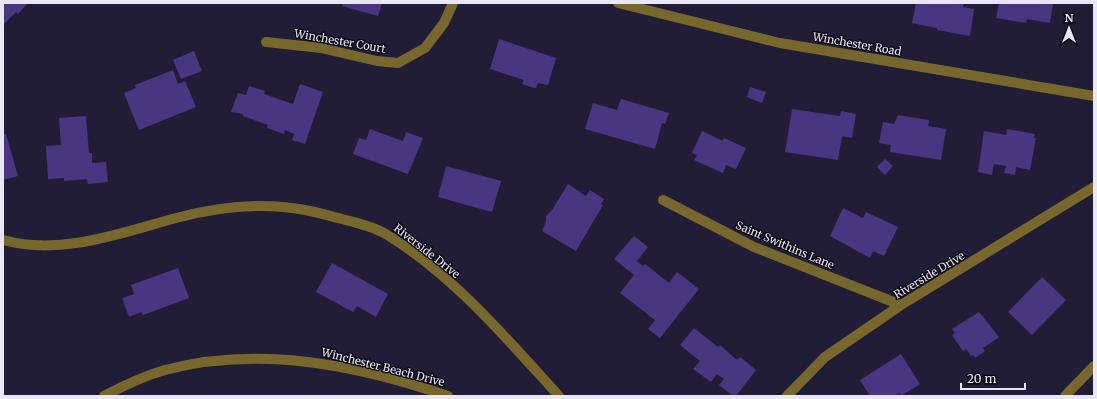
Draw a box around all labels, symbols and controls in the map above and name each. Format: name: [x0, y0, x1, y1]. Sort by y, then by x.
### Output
north arrow: [1049, 8, 1089, 48]
text: N: [1065, 11, 1074, 25]
street label: Winchester Court: [292, 26, 387, 56]
street label: Winchester Road: [811, 29, 903, 59]
street label: Saint Swithins Lane: [734, 218, 837, 272]
street label: Riverside Drive: [391, 221, 463, 281]
street label: Riverside Drive: [891, 248, 967, 302]
street label: Winchester Beach Drive: [319, 345, 446, 389]
scale bar: [961, 365, 1025, 391]
text: 20 m: [967, 371, 996, 386]

